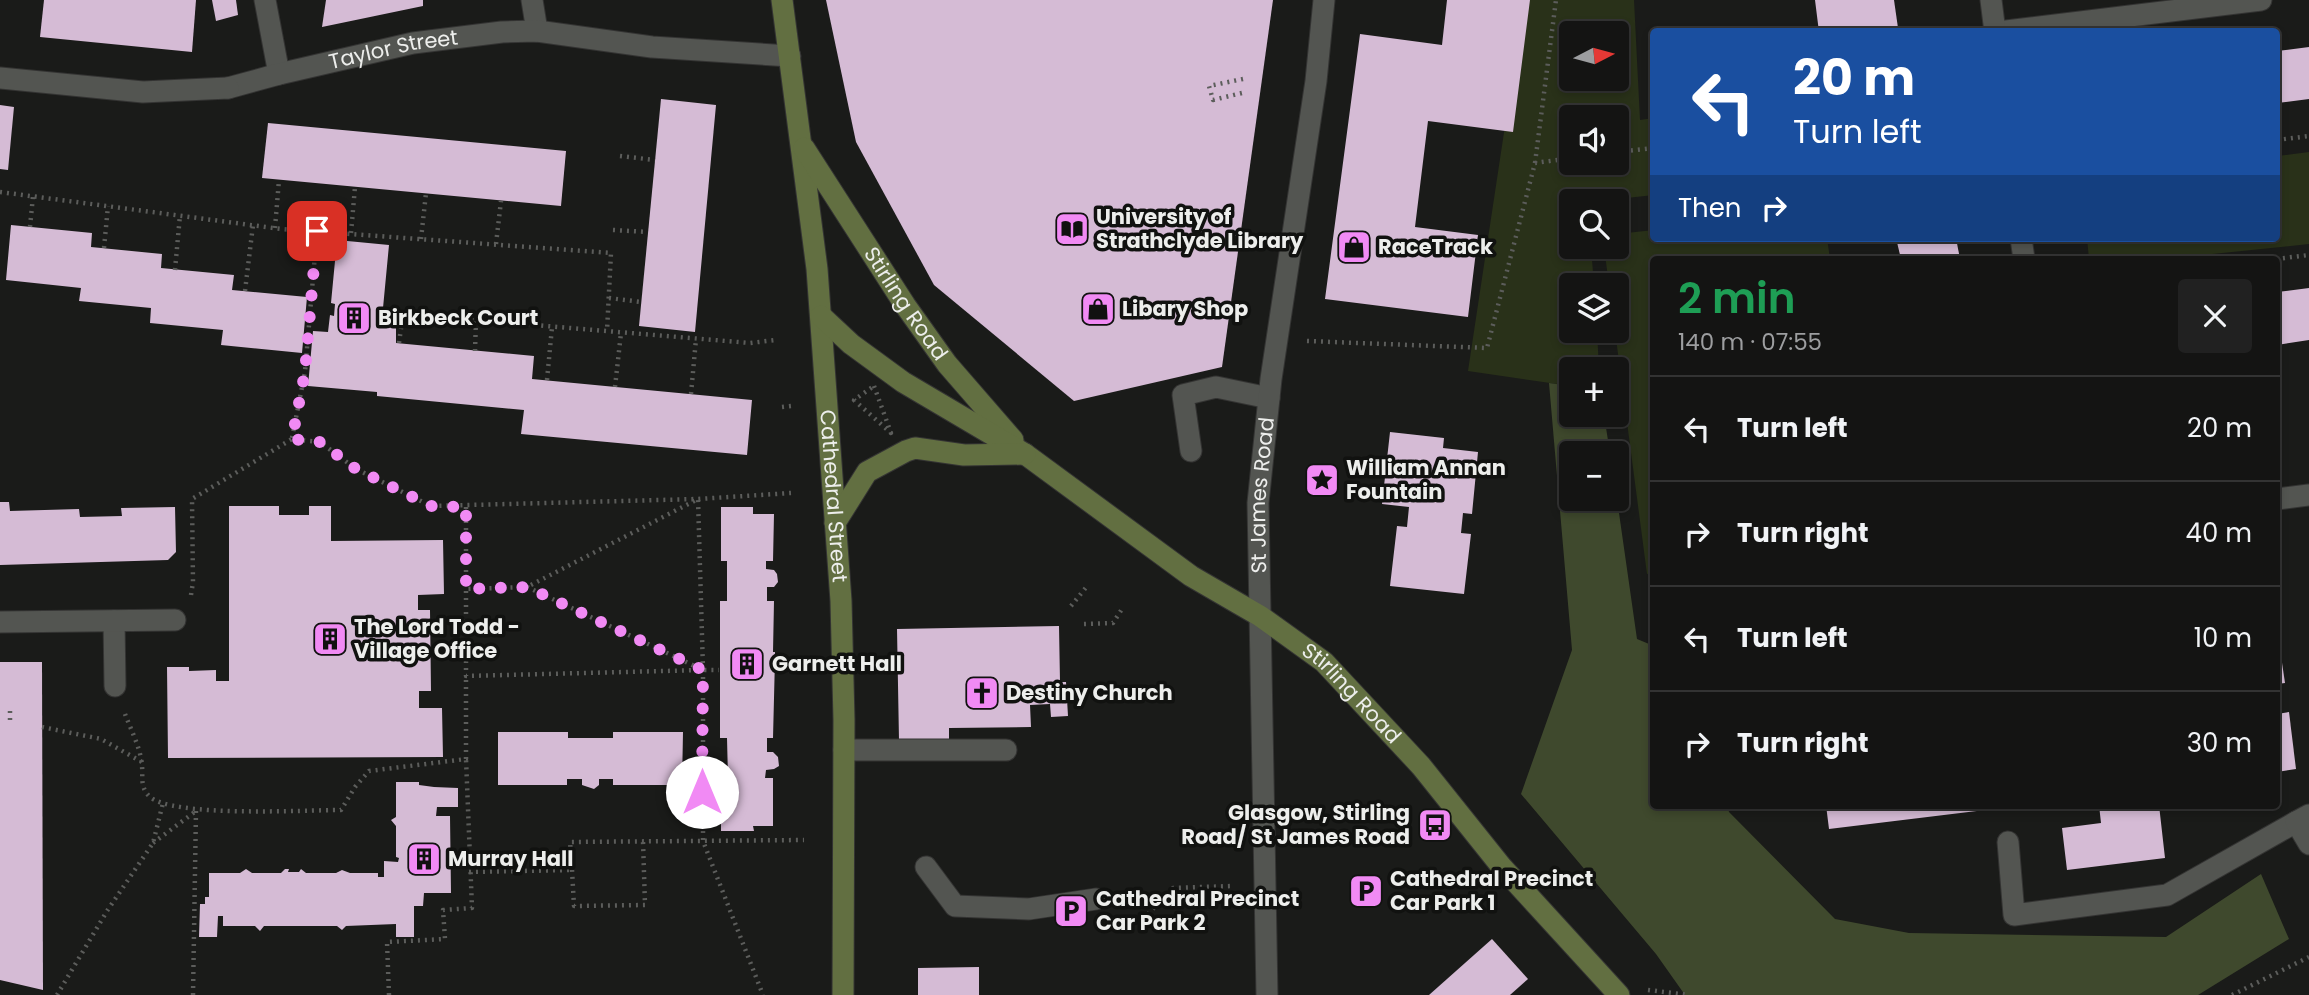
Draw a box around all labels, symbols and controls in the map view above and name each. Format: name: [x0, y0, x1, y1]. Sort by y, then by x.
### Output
north arrow: [1559, 21, 1629, 91]
map controls: [1559, 21, 1629, 511]
street label: Taylor Street: [326, 23, 459, 76]
text: 20 m: [1793, 44, 1915, 112]
icon: left: [1678, 56, 1769, 147]
button: sound: [1559, 105, 1629, 175]
text: Turn left: [1793, 109, 1922, 154]
button: search: [1559, 189, 1629, 259]
icon: right: [1755, 189, 1793, 227]
text: Then: [1678, 190, 1741, 226]
pin: [287, 201, 347, 261]
place label: University of Strathclyde Library: [1096, 202, 1304, 255]
library icon: University of Strathclyde Library: [1053, 210, 1091, 248]
icon: arrive: [298, 212, 336, 250]
shop icon: RaceTrack: [1335, 228, 1373, 266]
place label: RaceTrack: [1378, 232, 1493, 261]
street label: Stirling Road: [857, 241, 955, 366]
text: 2 min: [1678, 269, 1796, 328]
button: layers: [1559, 273, 1629, 343]
button: close: [2178, 279, 2252, 353]
shop icon: Libary Shop: [1079, 290, 1117, 328]
place label: Libary Shop: [1122, 294, 1248, 323]
building icon: Birkbeck Court: [335, 299, 373, 337]
place label: Birkbeck Court: [378, 303, 538, 332]
text: 140 m · 07:55: [1678, 326, 1822, 358]
button: +: [1559, 357, 1629, 427]
street label: Cathedral Street: [813, 409, 855, 583]
icon: left: [1678, 410, 1716, 448]
text: Turn left: [1737, 410, 1848, 446]
text: 20 m: [2187, 410, 2252, 446]
street label: St James Road: [1243, 416, 1281, 574]
button: −: [1559, 441, 1629, 511]
place label: William Annan Fountain: [1346, 453, 1506, 506]
place icon: William Annan Fountain: [1303, 461, 1341, 499]
icon: right: [1678, 515, 1716, 553]
text: Turn right: [1737, 515, 1869, 551]
text: 40 m: [2186, 515, 2252, 551]
place label: The Lord Todd - Village Office: [354, 612, 520, 665]
building icon: The Lord Todd - Village Office: [311, 620, 349, 658]
icon: left: [1678, 620, 1716, 658]
text: Turn left: [1737, 620, 1848, 656]
text: 10 m: [2194, 620, 2252, 656]
street label: Stirling Road: [1296, 636, 1408, 750]
building icon: Garnett Hall: [728, 645, 766, 683]
place label: Garnett Hall: [772, 649, 902, 678]
church icon: Destiny Church: [963, 674, 1001, 712]
place label: Destiny Church: [1006, 678, 1173, 707]
icon: right: [1678, 725, 1716, 763]
text: Turn right: [1737, 725, 1869, 761]
text: 30 m: [2187, 725, 2252, 761]
position arrow: [665, 755, 739, 829]
place label: Glasgow, Stirling Road/ St James Road: [1181, 798, 1410, 851]
bus stop icon: Glasgow, Stirling Road/ St James Road: [1416, 806, 1454, 844]
building icon: Murray Hall: [405, 840, 443, 878]
place label: Murray Hall: [448, 844, 573, 873]
place label: Cathedral Precinct Car Park 1: [1390, 864, 1593, 917]
parking icon: Cathedral Precinct Car Park 1: [1347, 872, 1385, 910]
place label: Cathedral Precinct Car Park 2: [1096, 884, 1299, 937]
parking icon: Cathedral Precinct Car Park 2: [1052, 892, 1090, 930]

